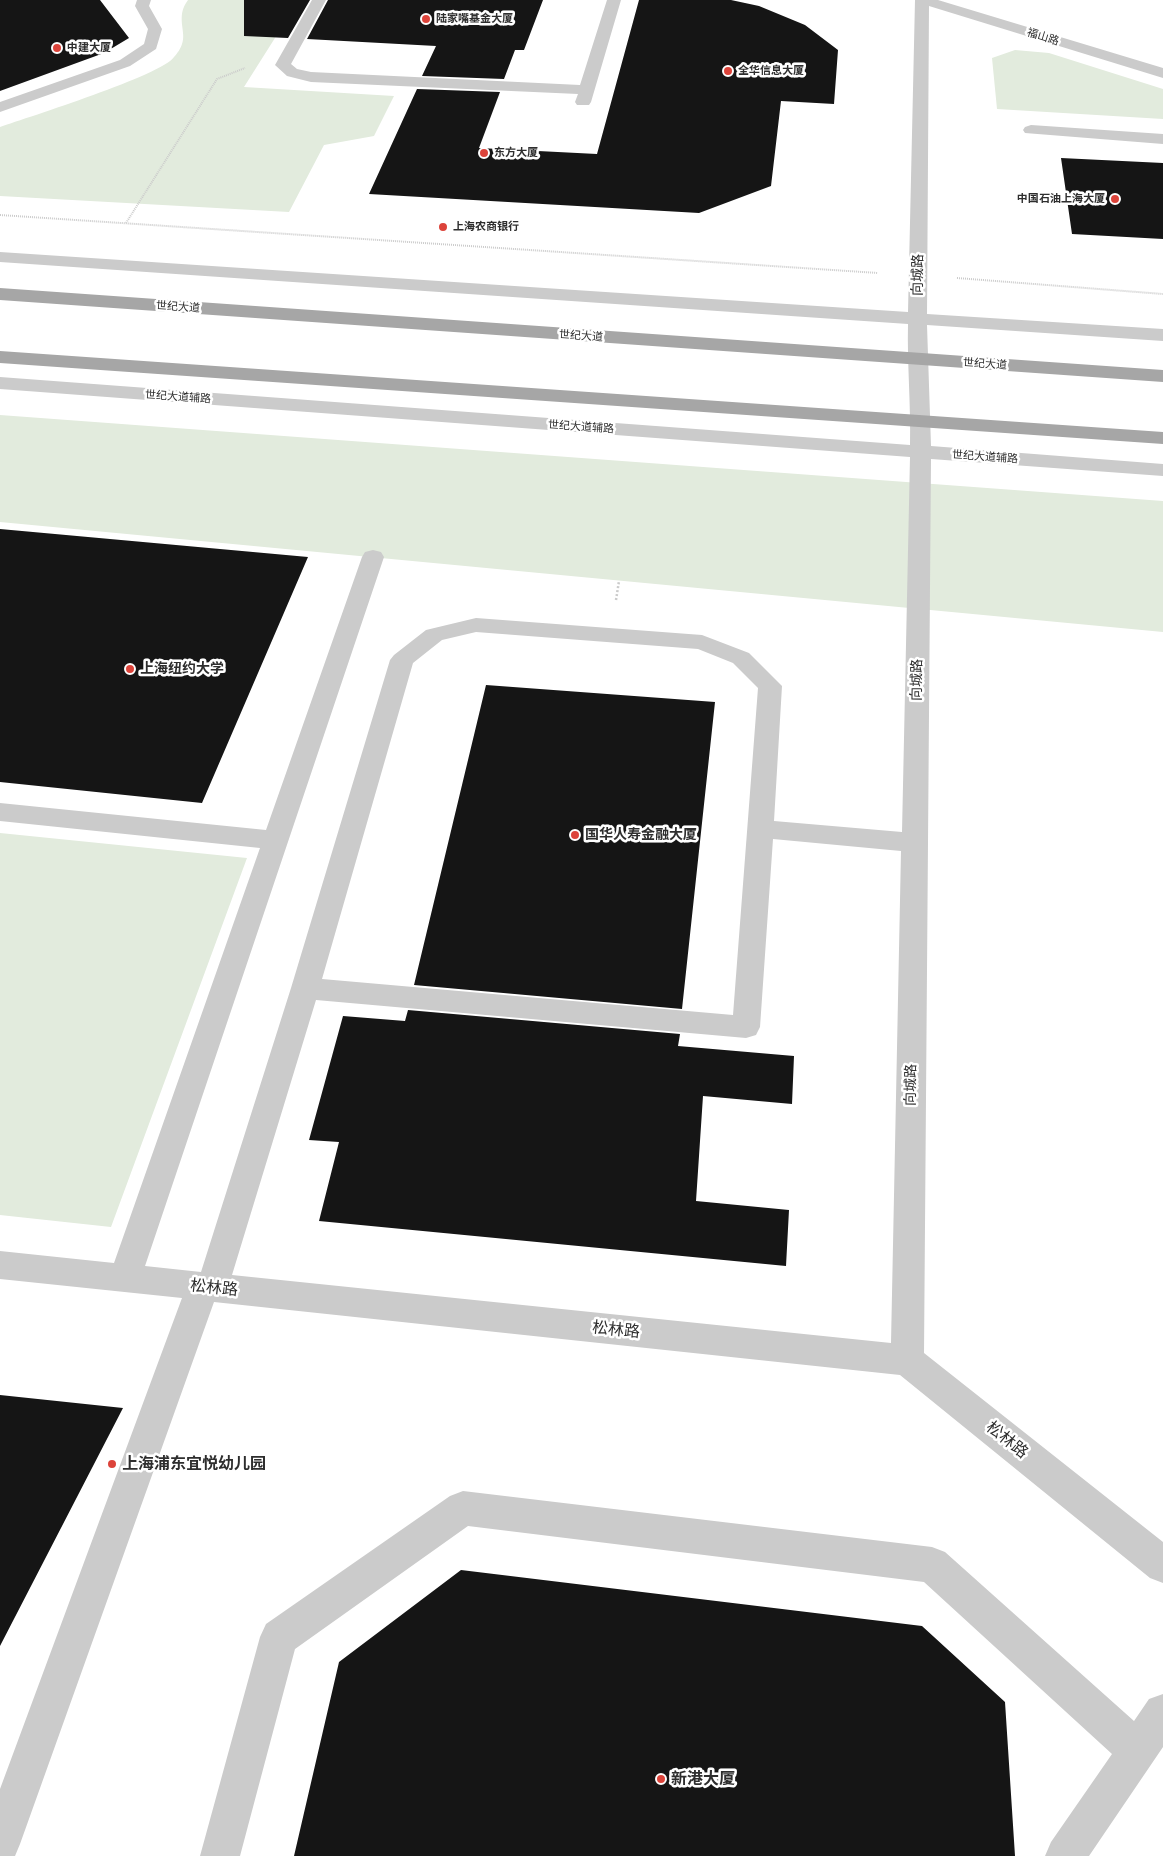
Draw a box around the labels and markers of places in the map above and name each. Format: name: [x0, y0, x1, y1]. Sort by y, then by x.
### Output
place label: 陆家嘴基金大厦: [436, 12, 513, 26]
marker: 陆家嘴基金大厦: [420, 13, 432, 25]
place label: 中建大厦: [67, 41, 111, 55]
marker: 中建大厦: [51, 42, 63, 54]
place label: 全华信息大厦: [738, 64, 804, 78]
marker: 全华信息大厦: [722, 65, 734, 77]
place label: 东方大厦: [494, 146, 538, 160]
marker: 东方大厦: [478, 147, 490, 159]
place label: 中国石油上海大厦: [1017, 192, 1105, 206]
marker: 中国石油上海大厦: [1109, 193, 1121, 205]
place label: 上海农商银行: [453, 220, 519, 234]
marker: 上海农商银行: [437, 221, 449, 233]
place label: 上海纽约大学: [140, 661, 224, 677]
marker: 上海纽约大学: [124, 663, 136, 675]
place label: 国华人寿金融大厦: [585, 827, 697, 843]
marker: 国华人寿金融大厦: [569, 829, 581, 841]
place label: 上海浦东宜悦幼儿园: [122, 1454, 266, 1474]
marker: 上海浦东宜悦幼儿园: [106, 1458, 118, 1470]
place label: 新港大厦: [671, 1769, 735, 1789]
marker: 新港大厦: [655, 1773, 667, 1785]

